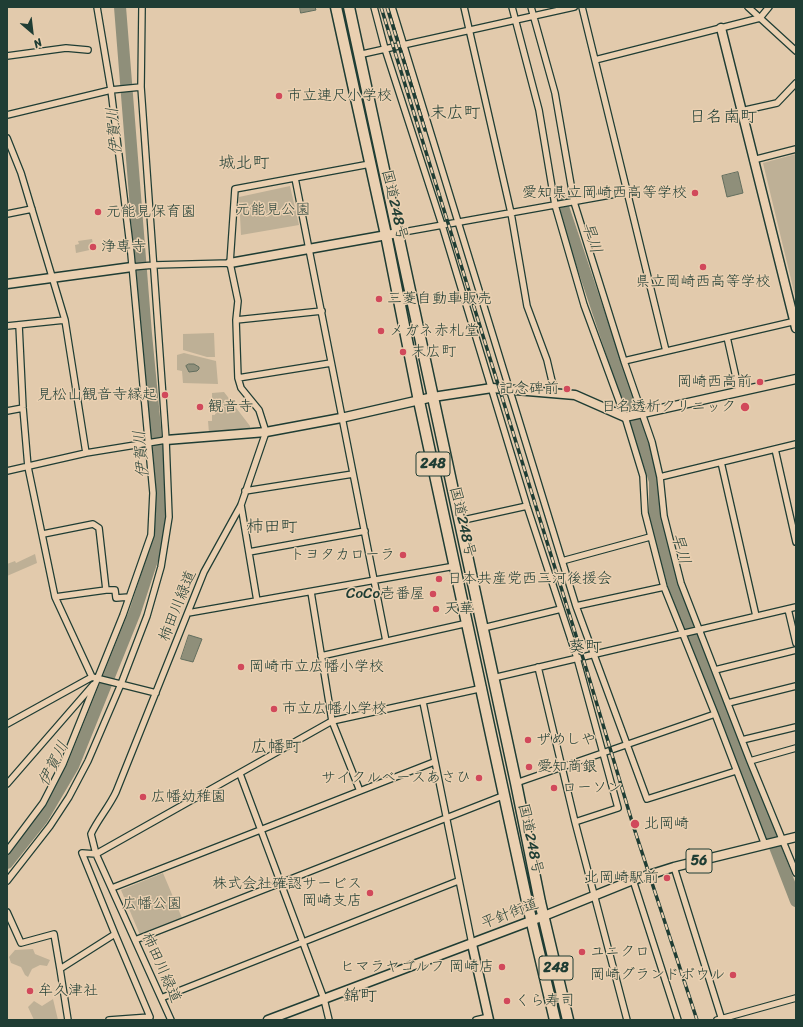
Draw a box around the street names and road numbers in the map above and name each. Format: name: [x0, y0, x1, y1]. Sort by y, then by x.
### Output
street label: 国道248号: [377, 168, 411, 242]
road number: 248: [416, 452, 450, 476]
street label: 国道248号: [445, 485, 479, 559]
street label: 柿田川緑道: [156, 568, 200, 644]
street label: 国道248号: [514, 802, 546, 876]
road number: 56: [686, 849, 712, 873]
street label: 平針街道: [479, 895, 541, 933]
street label: 柿田川緑道: [138, 930, 184, 1006]
road number: 248: [539, 956, 573, 980]

